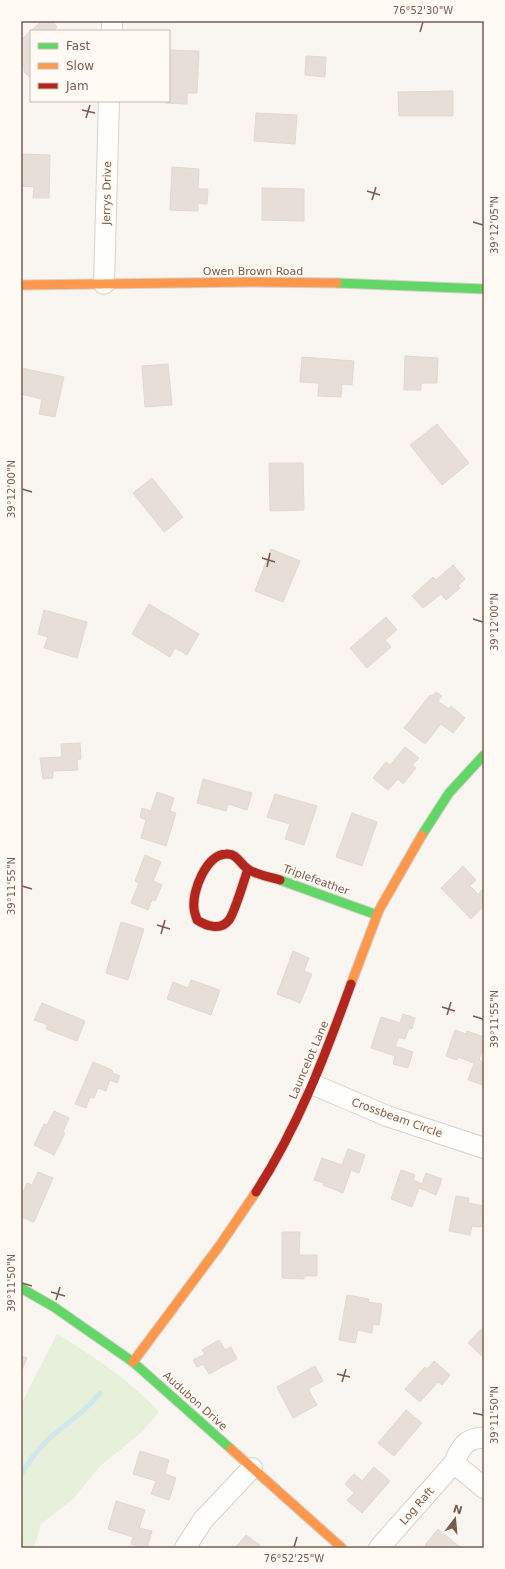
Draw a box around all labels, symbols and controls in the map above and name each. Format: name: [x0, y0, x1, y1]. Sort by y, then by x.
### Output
text: 76°52'30"W: [393, 5, 453, 16]
legend: [30, 30, 170, 102]
text: Fast: [66, 39, 90, 53]
text: Slow: [66, 59, 94, 73]
text: Jam: [65, 79, 89, 93]
street label: Jerrys Drive: [100, 161, 114, 226]
text: 39°12'05"N: [489, 196, 500, 254]
street label: Owen Brown Road: [203, 265, 303, 278]
text: 39°12'00"N: [6, 460, 17, 518]
text: 39°12'00"N: [489, 593, 500, 651]
text: 39°11'55"N: [6, 857, 17, 915]
street label: Triplefeather: [280, 862, 351, 898]
text: 39°11'55"N: [489, 990, 500, 1048]
street label: Launcelot Lane: [287, 1019, 331, 1101]
street label: Crossbeam Circle: [350, 1096, 444, 1141]
text: 39°11'50"N: [6, 1254, 17, 1312]
street label: Audubon Drive: [160, 1369, 230, 1433]
text: 39°11'50"N: [489, 1386, 500, 1444]
street label: Log Raft: [397, 1484, 437, 1527]
north arrow: [435, 1499, 475, 1539]
text: N: [451, 1502, 464, 1517]
text: 76°52'25"W: [264, 1553, 324, 1564]

